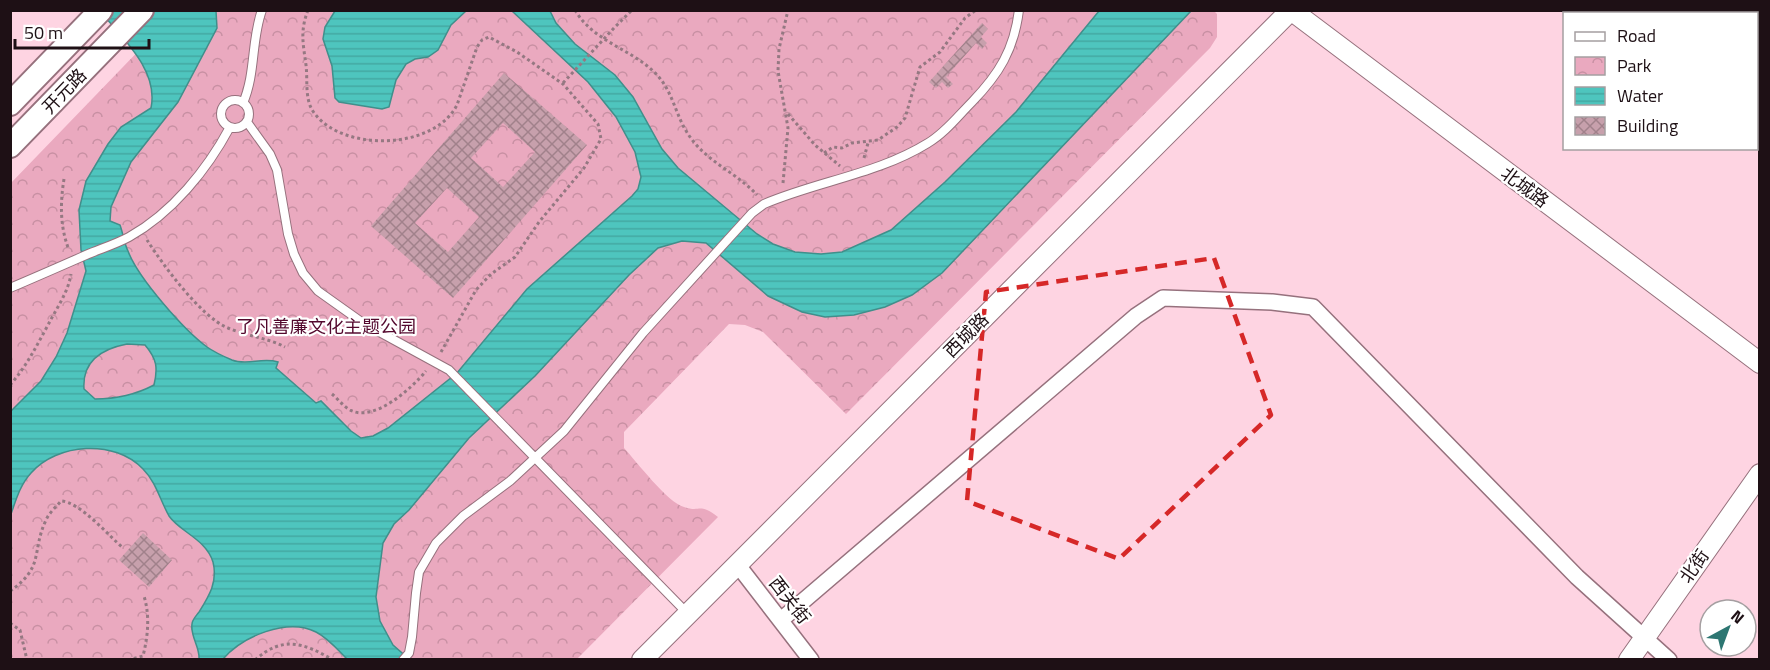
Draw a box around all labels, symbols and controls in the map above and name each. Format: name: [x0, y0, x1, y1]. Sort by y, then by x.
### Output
scale bar: [15, 12, 148, 50]
legend: [1563, 12, 1758, 150]
text: 50 m: [24, 19, 63, 46]
text: Road: [1617, 22, 1656, 49]
text: Park: [1617, 52, 1652, 79]
street label: 开元路: [36, 62, 92, 120]
text: Water: [1617, 82, 1663, 109]
text: Building: [1617, 112, 1678, 139]
street label: 北城路: [1495, 160, 1555, 214]
street label: 西城路: [937, 306, 995, 364]
park label: 了凡善廉文化主题公园: [236, 313, 416, 340]
street label: 北街: [1673, 544, 1715, 588]
street label: 西关街: [763, 570, 817, 630]
north arrow: [1698, 598, 1758, 658]
text: N: [1726, 604, 1750, 629]

